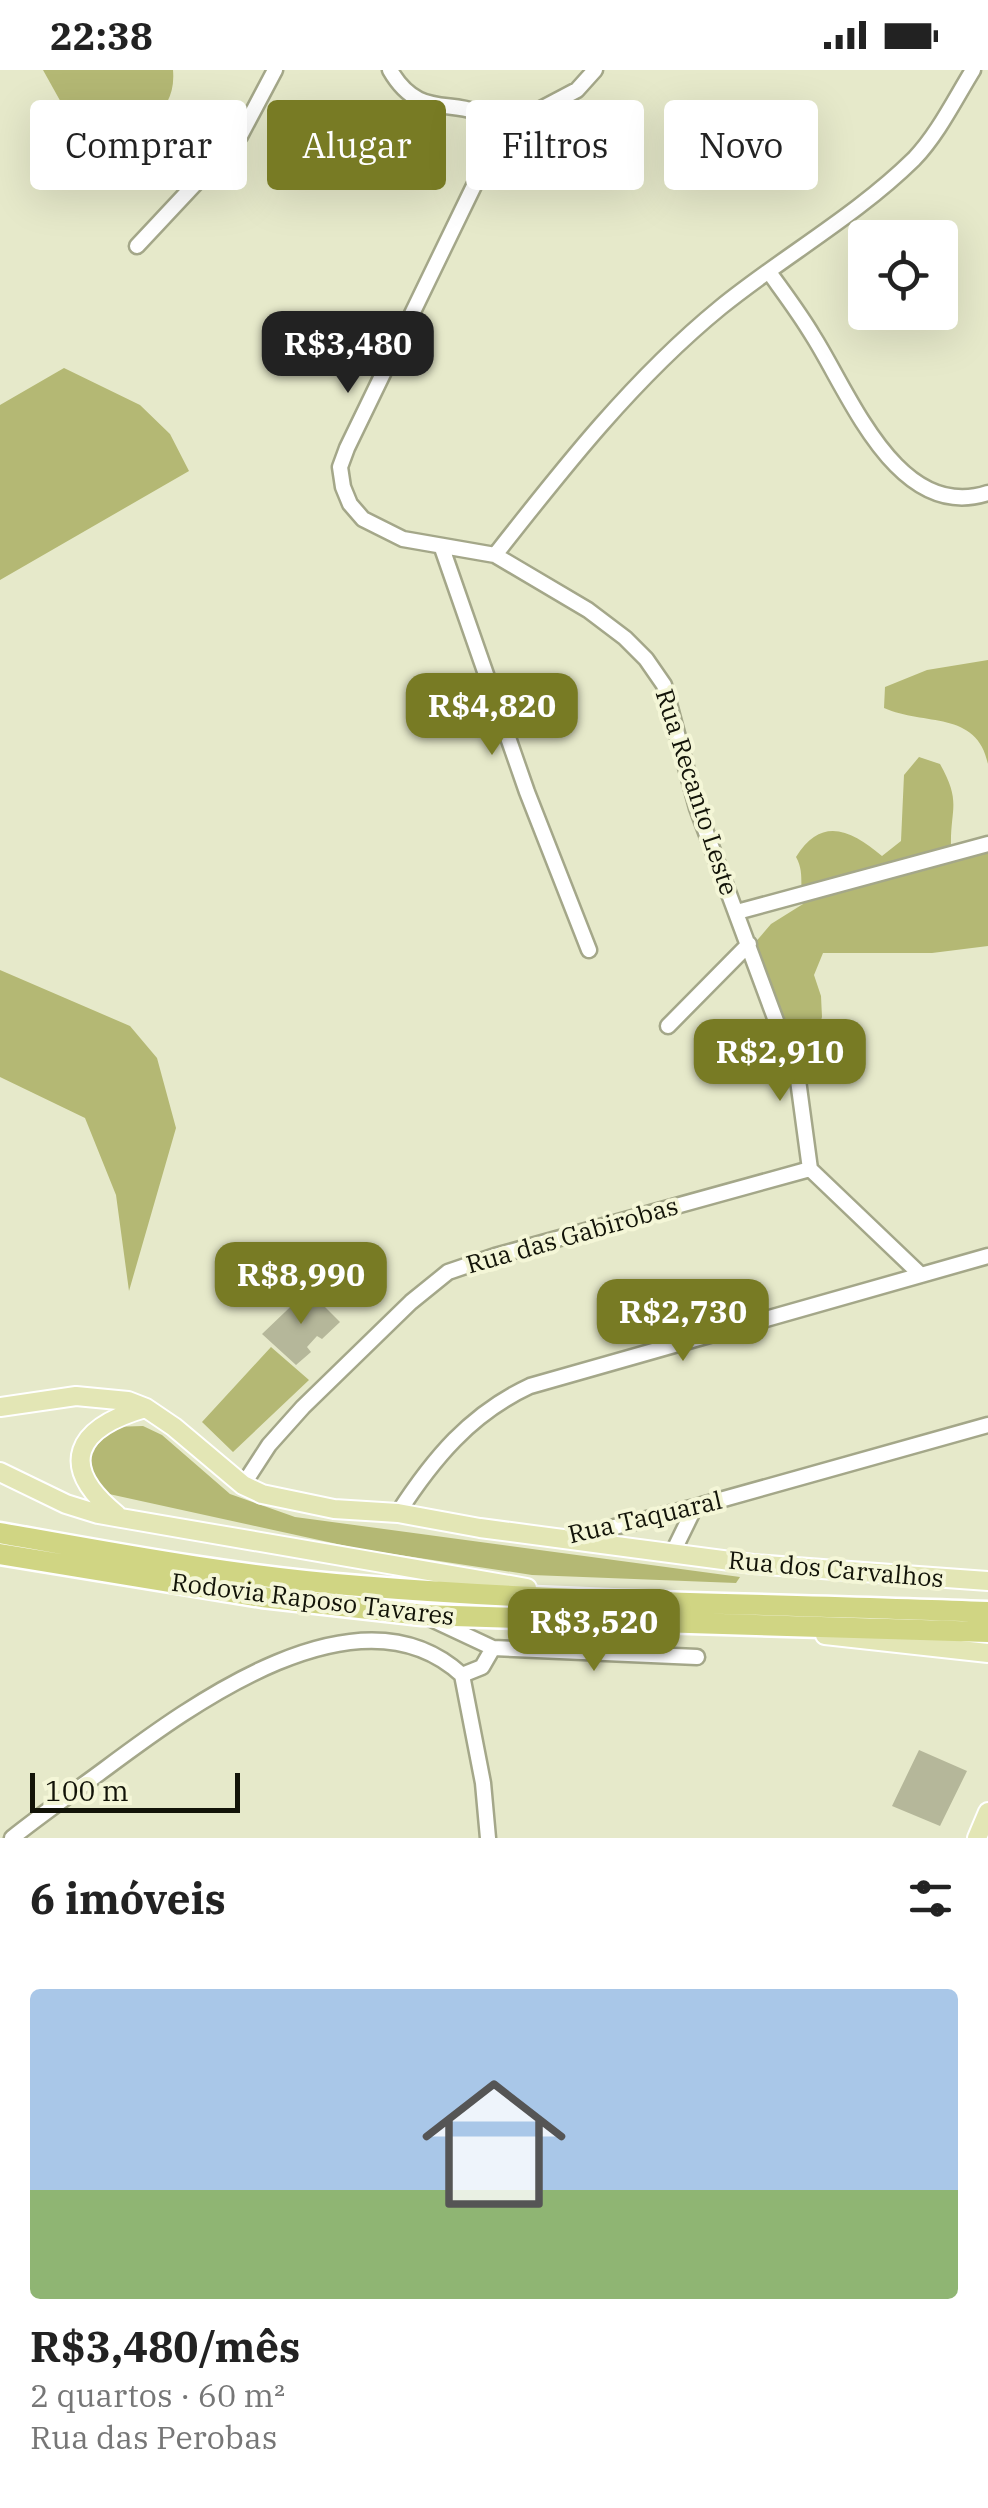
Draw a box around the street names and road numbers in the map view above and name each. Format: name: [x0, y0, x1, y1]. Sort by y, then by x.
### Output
street label: Rua Recanto Leste: [649, 684, 746, 899]
street label: Rua das Gabirobas: [462, 1188, 682, 1281]
street label: Rua Taquaral: [565, 1483, 725, 1550]
street label: Rua dos Carvalhos: [727, 1543, 945, 1594]
street label: Rodovia Raposo Tavares: [170, 1565, 456, 1632]

